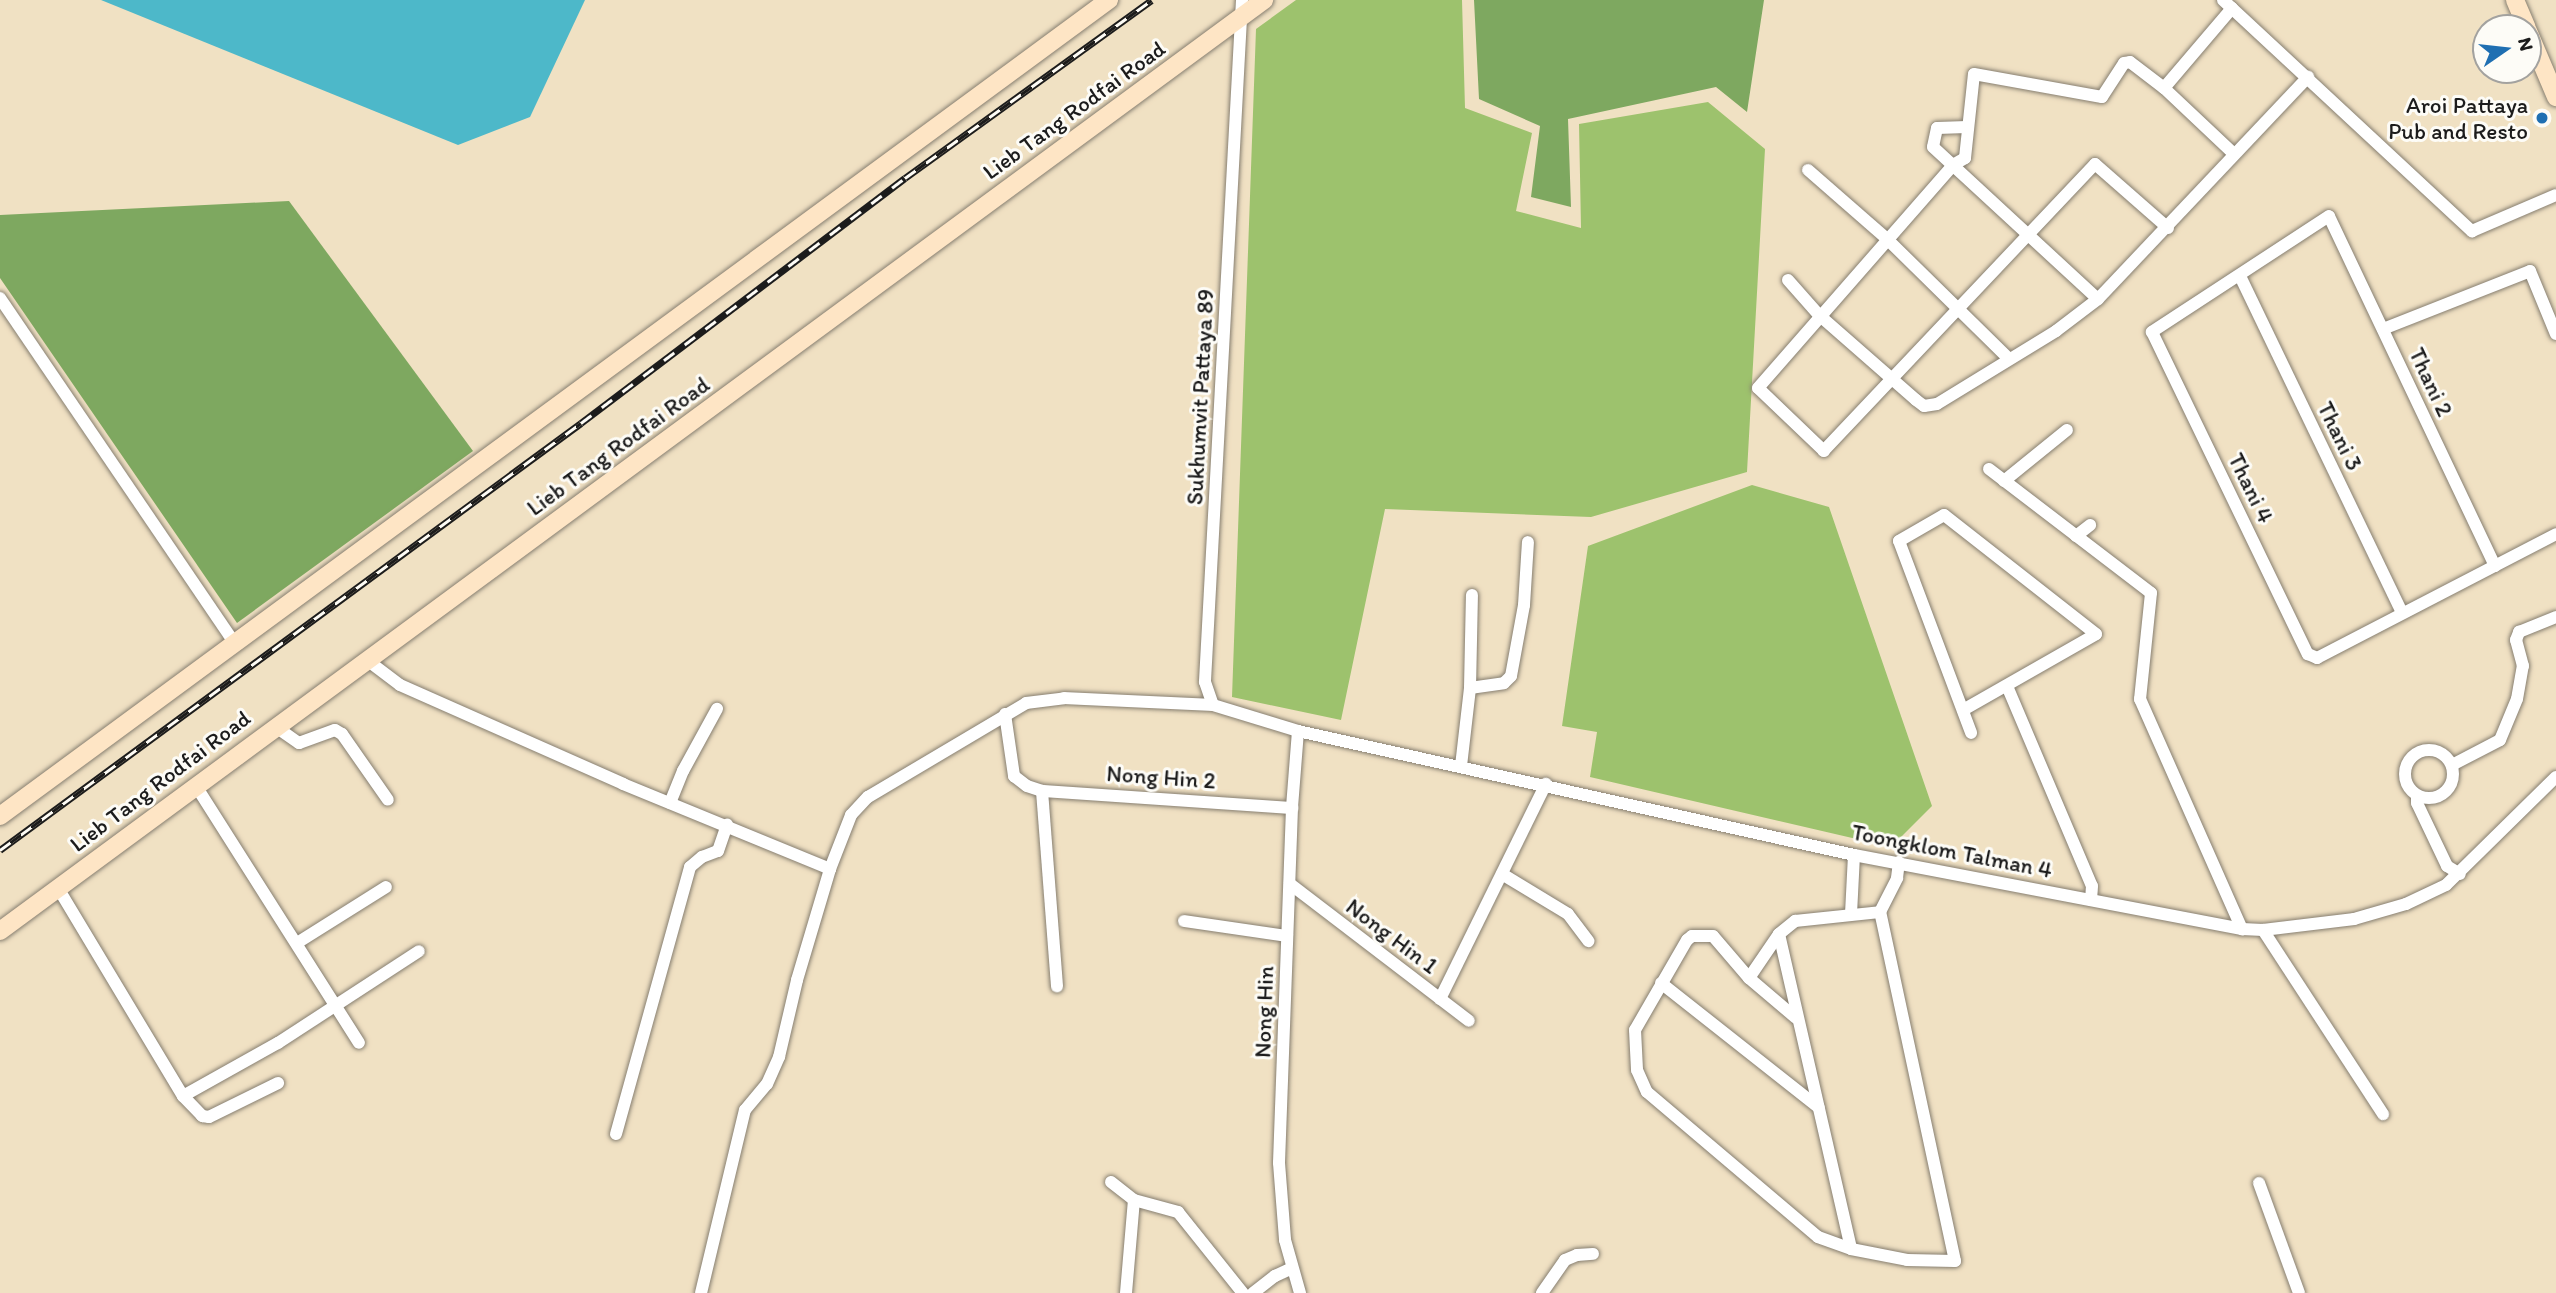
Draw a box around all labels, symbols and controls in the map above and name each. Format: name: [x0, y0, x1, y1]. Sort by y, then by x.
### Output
north arrow: [2472, 14, 2542, 84]
street label: Lieb Tang Rodfai Road: [978, 35, 1170, 185]
text: N: [2513, 35, 2539, 53]
place label: Aroi Pattaya Pub and Resto: [2387, 91, 2528, 145]
marker: Aroi Pattaya Pub and Resto: [2534, 110, 2550, 126]
street label: Sukhumvit Pattaya 89: [1181, 288, 1219, 506]
street label: Thani 2: [2403, 343, 2459, 421]
street label: Lieb Tang Rodfai Road: [522, 371, 714, 521]
street label: Thani 3: [2312, 397, 2368, 475]
street label: Thani 4: [2222, 449, 2280, 527]
street label: Lieb Tang Rodfai Road: [65, 705, 255, 857]
street label: Nong Hin 2: [1106, 759, 1216, 795]
street label: Toongklom Talman 4: [1849, 818, 2055, 884]
street label: Nong Hin 1: [1341, 893, 1443, 979]
street label: Nong Hin: [1249, 966, 1279, 1058]

